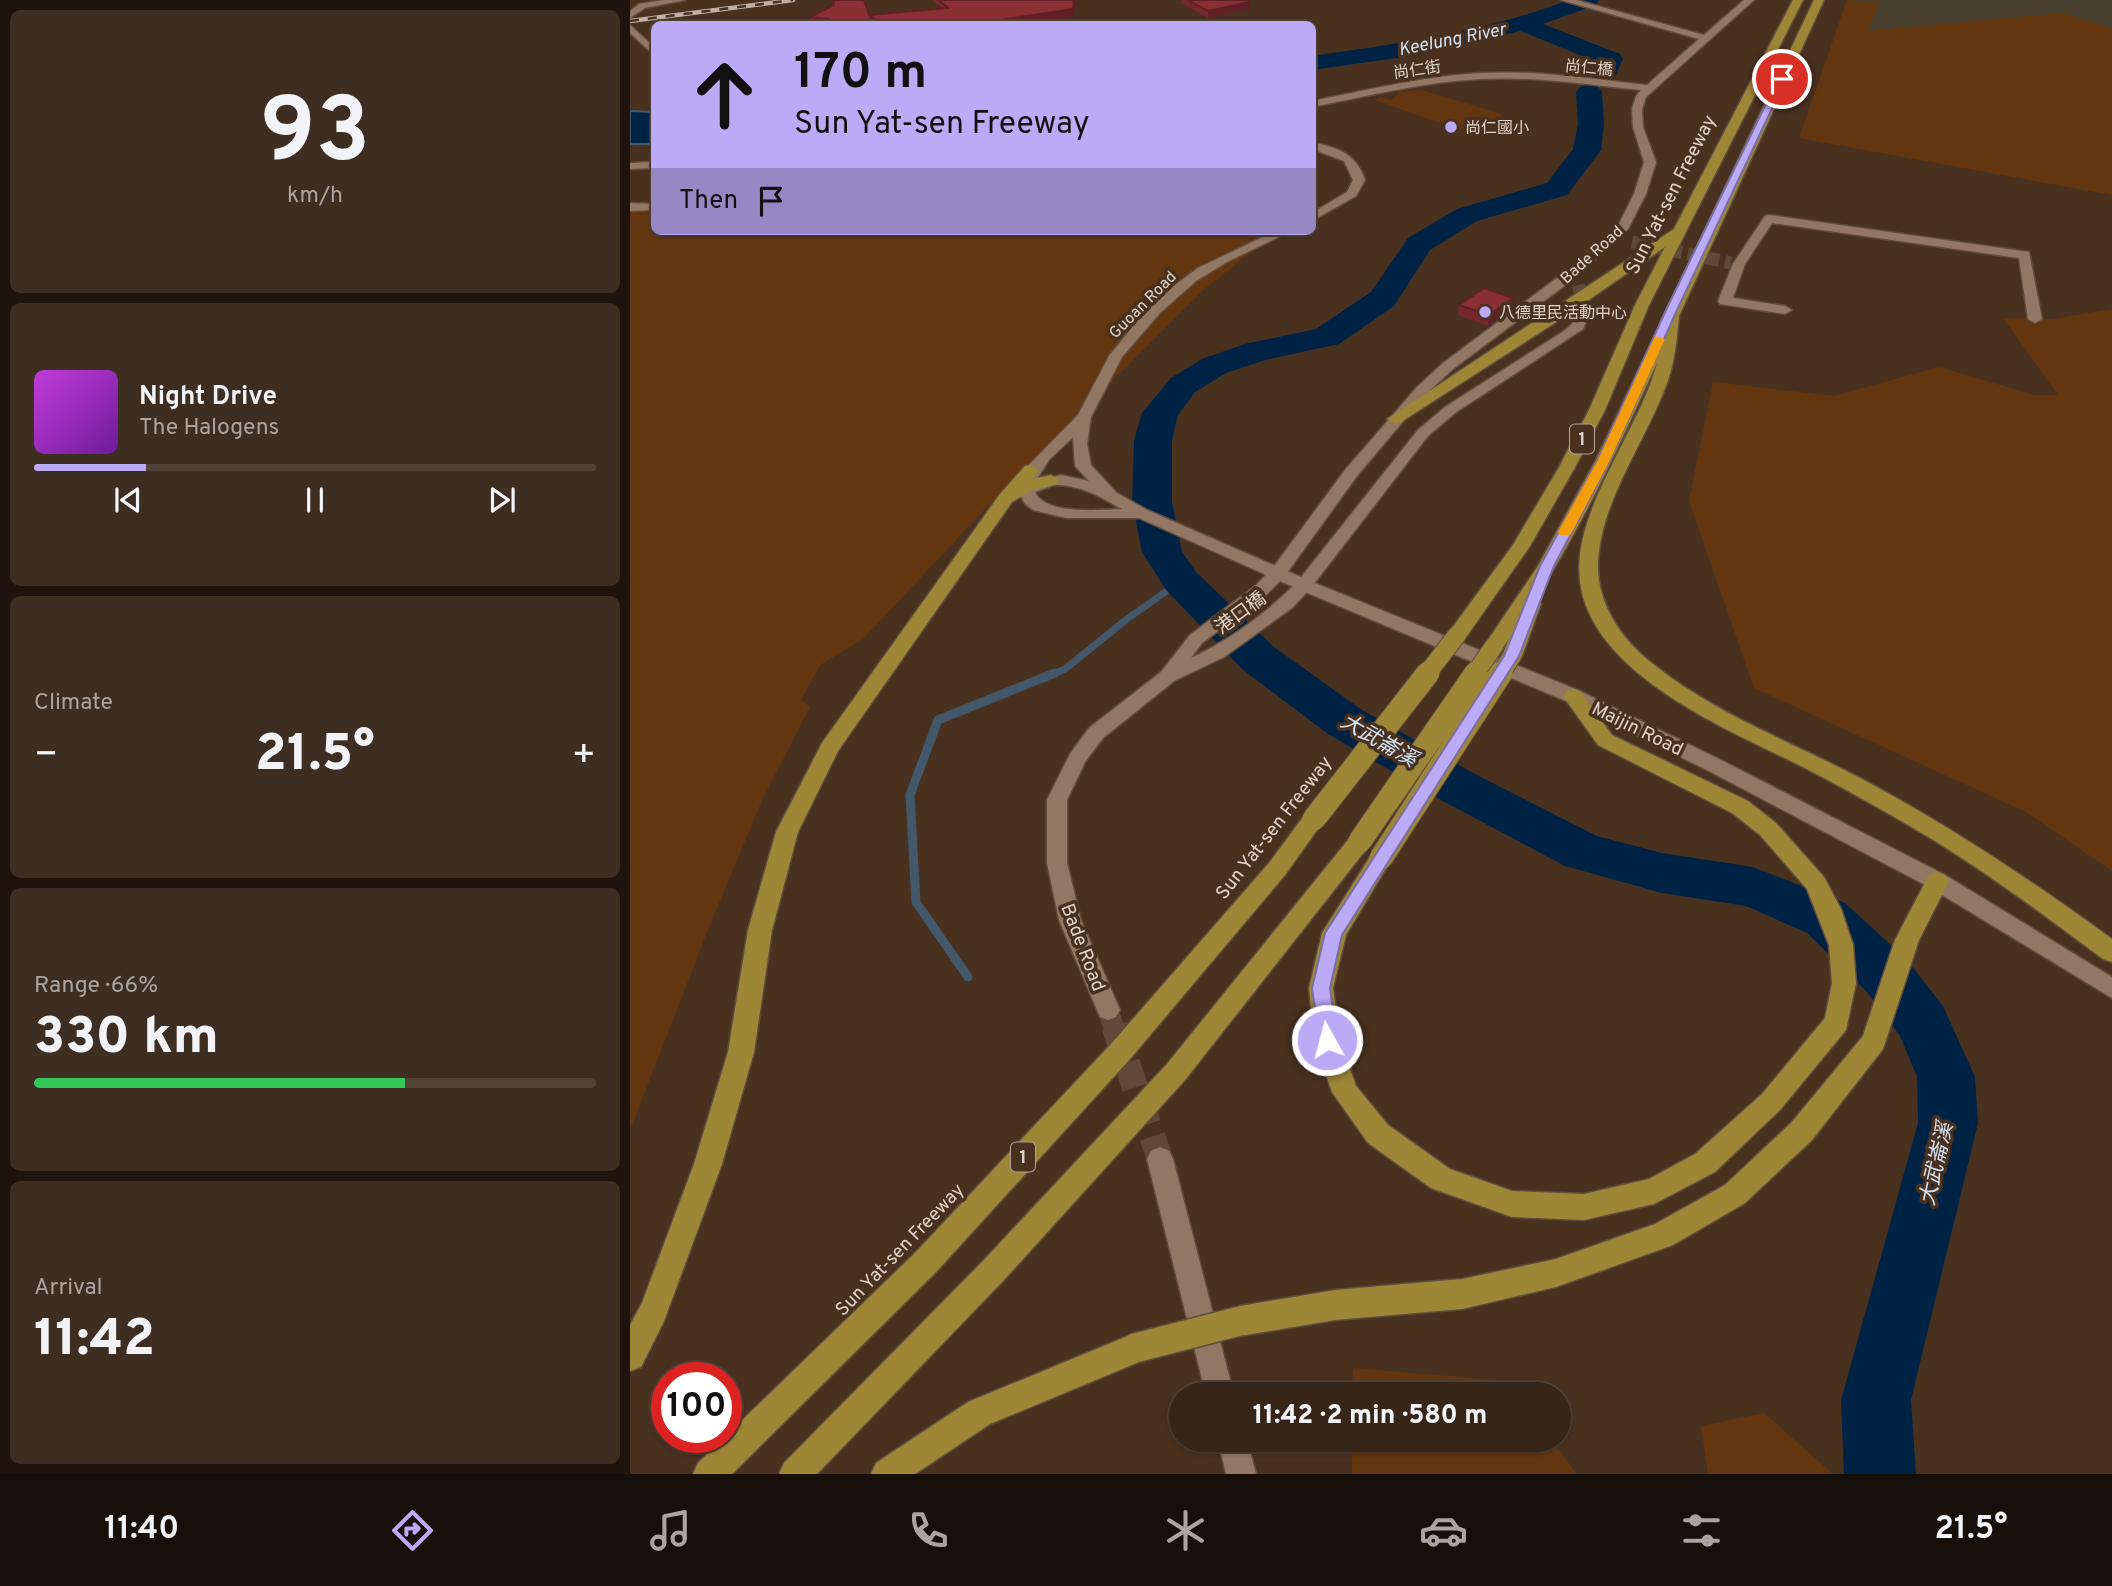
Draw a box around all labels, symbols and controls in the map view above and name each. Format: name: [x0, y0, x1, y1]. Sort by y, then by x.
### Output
water label: Keelung River: [1397, 18, 1510, 62]
text: 170 m: [794, 44, 927, 106]
icon: ahead: [679, 49, 770, 140]
pin: [1752, 49, 1812, 109]
street label: 尚仁橋: [1564, 57, 1614, 81]
street label: 尚仁街: [1392, 58, 1442, 84]
icon: arrive: [1763, 60, 1801, 98]
text: 93: [260, 79, 370, 194]
text: Sun Yat-sen Freeway: [794, 105, 1090, 145]
street label: Sun Yat-sen Freeway: [1621, 111, 1722, 279]
marker: 尚仁國小: [1443, 119, 1459, 135]
place label: 尚仁國小: [1465, 119, 1529, 139]
text: km/h: [287, 182, 343, 211]
icon: arrive: [752, 182, 790, 220]
text: Then: [679, 185, 738, 218]
street label: Bade Road: [1557, 222, 1628, 289]
street label: Guoan Road: [1105, 267, 1181, 343]
marker: 八德里民活動中心: [1477, 304, 1493, 320]
place label: 八德里民活動中心: [1499, 304, 1627, 324]
text: Night Drive: [139, 381, 277, 414]
text: The Halogens: [139, 414, 279, 443]
road number: 1: [1570, 424, 1594, 454]
icon: previous: [109, 481, 147, 519]
icon: pause: [296, 481, 334, 519]
icon: next: [483, 481, 521, 519]
street label: 港口橋: [1211, 587, 1271, 640]
text: Climate: [34, 689, 113, 718]
street label: Maijin Road: [1587, 697, 1687, 762]
water label: 大武崙溪: [1335, 709, 1424, 775]
text: 21.5°: [255, 723, 375, 789]
text: −: [34, 732, 59, 781]
text: +: [571, 732, 596, 781]
street label: Sun Yat-sen Freeway: [1211, 752, 1338, 905]
street label: Bade Road: [1054, 900, 1110, 995]
text: Range · 66%: [34, 972, 158, 1001]
position arrow: [1290, 1003, 1364, 1077]
text: 330 km: [34, 1006, 219, 1072]
water label: 大武崙溪: [1915, 1117, 1961, 1208]
road number: 1: [1011, 1142, 1035, 1172]
street label: Sun Yat-sen Freeway: [831, 1179, 970, 1322]
text: Arrival: [34, 1274, 103, 1303]
text: 11:42: [34, 1308, 155, 1374]
speed limit sign: 100: [651, 1362, 742, 1453]
text: 11:42 · 2 min · 580 m: [1253, 1400, 1487, 1433]
icon: directions: [388, 1506, 437, 1555]
icon: music: [646, 1506, 695, 1555]
icon: phone: [904, 1506, 953, 1555]
icon: climate: [1161, 1506, 1210, 1555]
icon: car: [1419, 1506, 1468, 1555]
icon: filters: [1677, 1506, 1726, 1555]
text: 11:40: [104, 1510, 179, 1550]
text: 21.5°: [1934, 1510, 2008, 1550]

